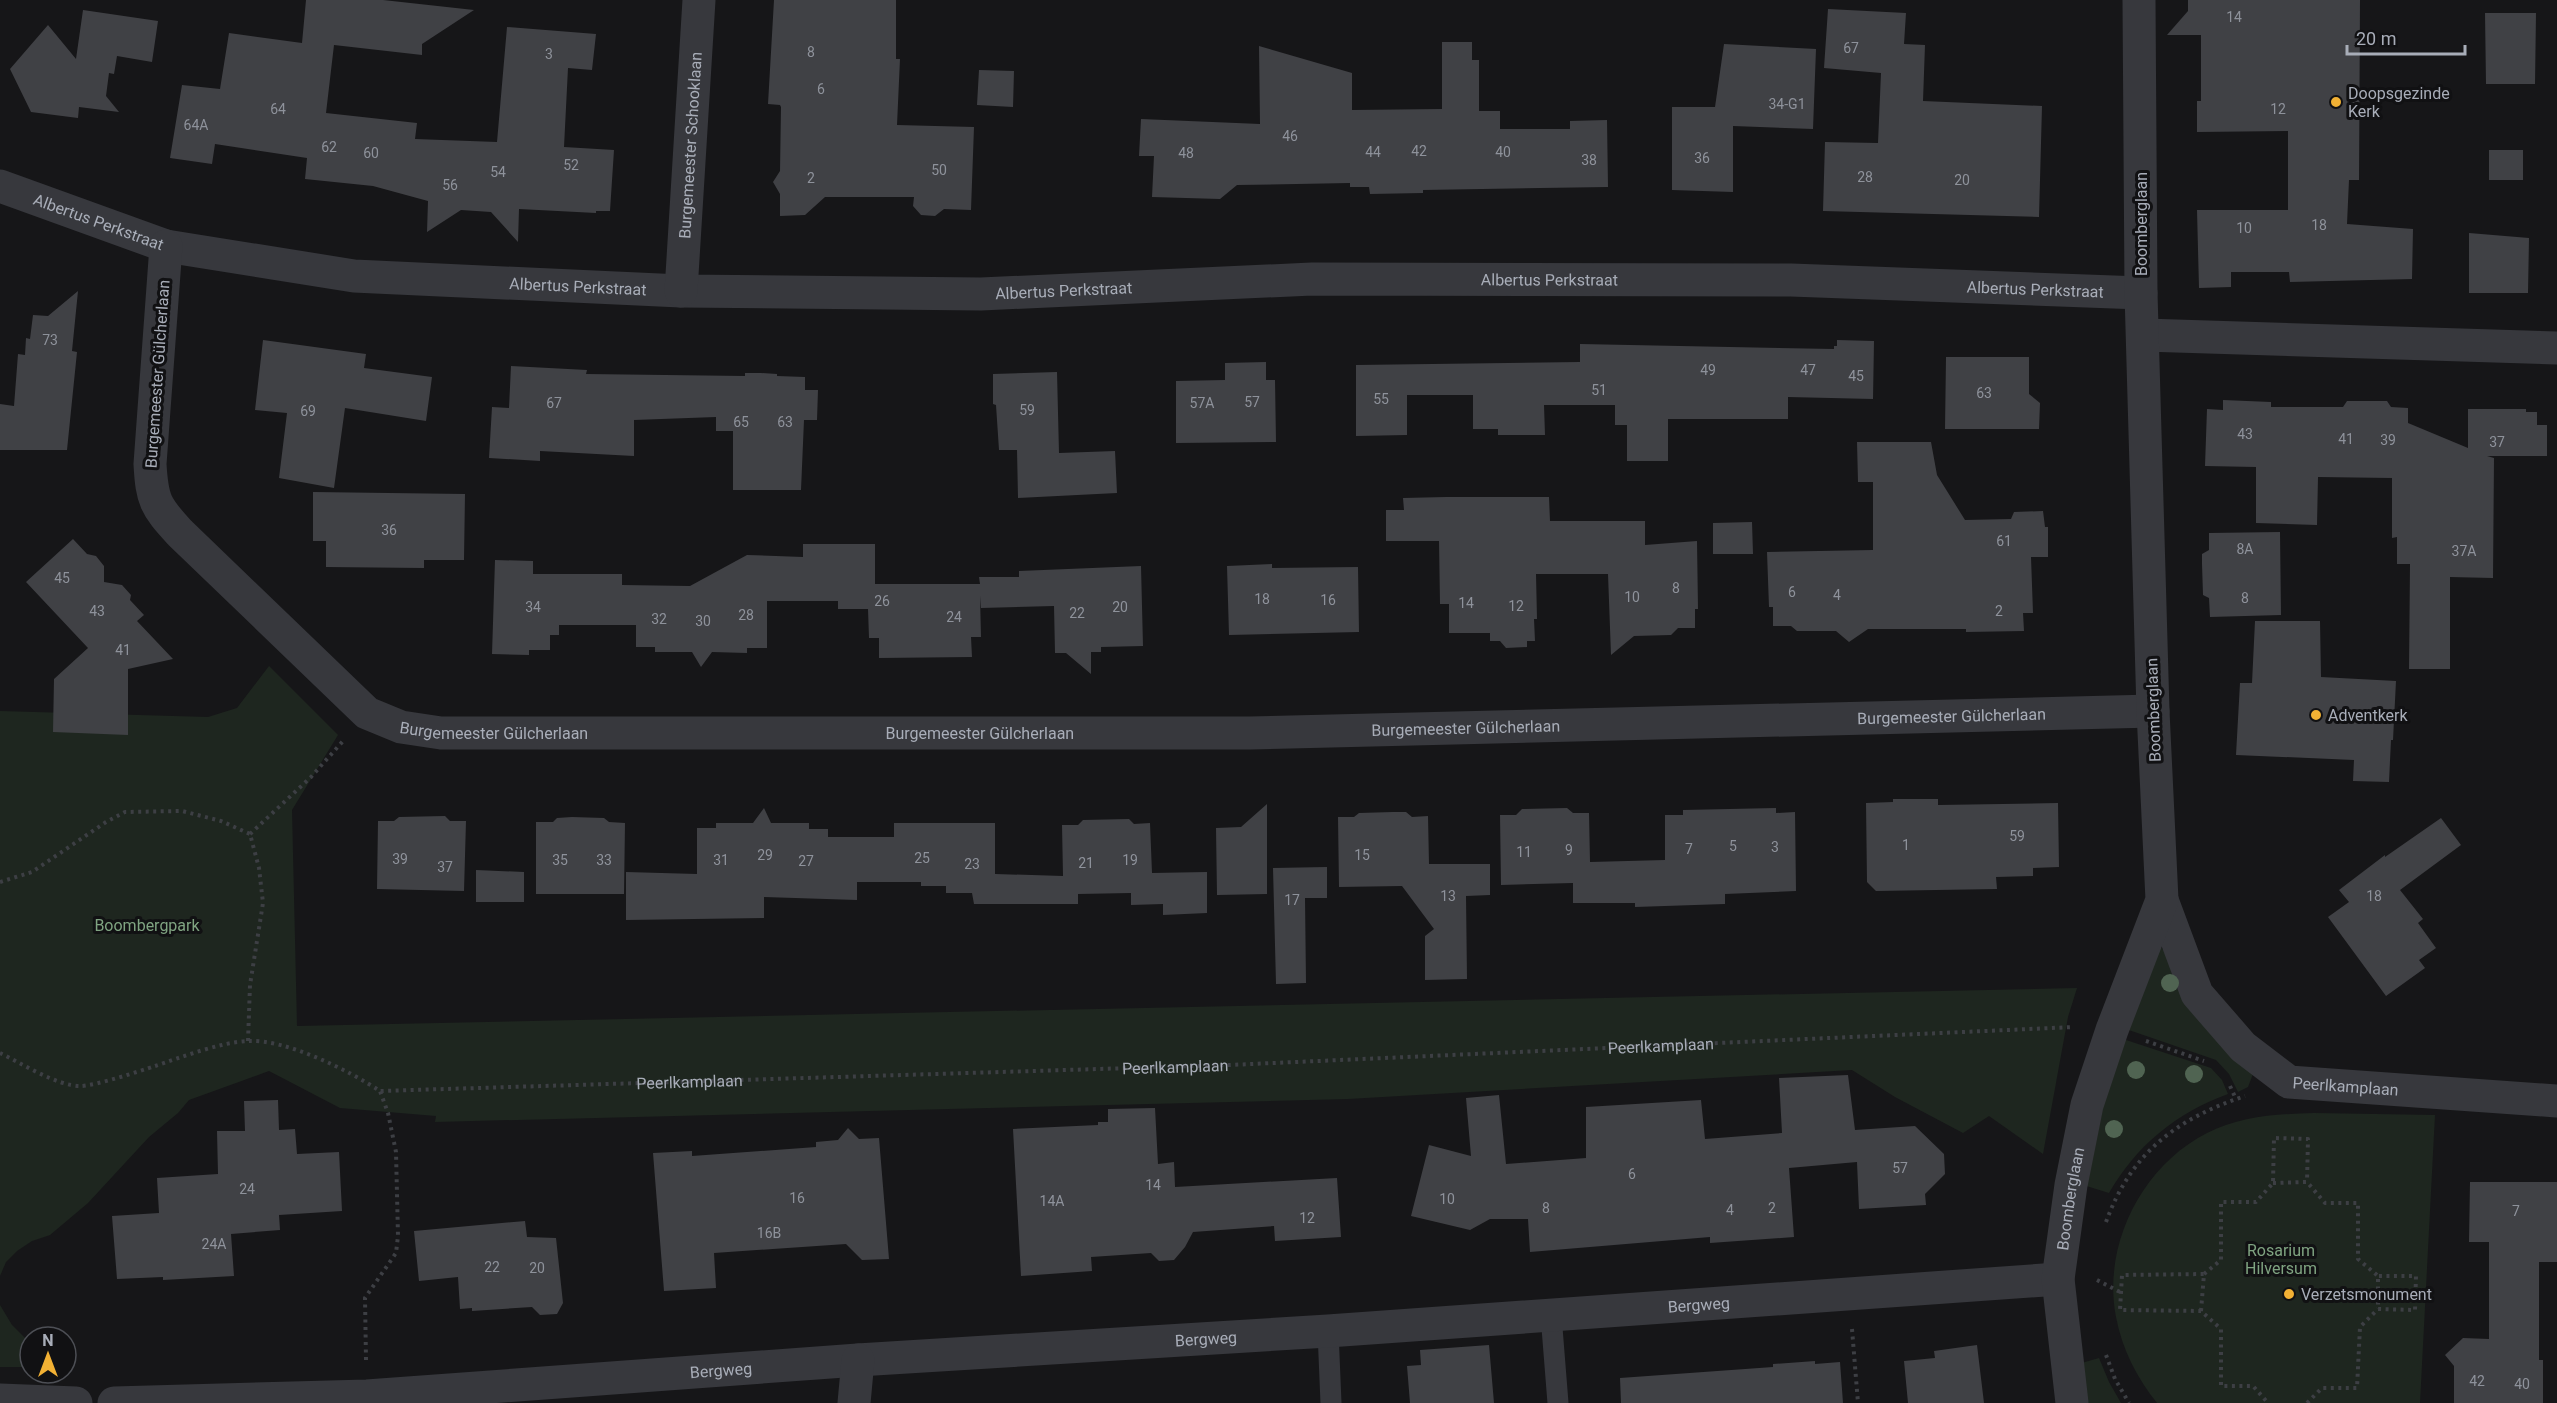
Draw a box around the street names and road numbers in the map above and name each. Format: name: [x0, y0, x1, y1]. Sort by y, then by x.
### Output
street label: Burgemeester Schooklaan: [675, 51, 706, 239]
street label: Boomberglaan: [2132, 172, 2151, 276]
street label: Albertus Perkstraat: [31, 190, 166, 254]
street label: Albertus Perkstraat: [1481, 270, 1618, 290]
street label: Albertus Perkstraat: [509, 274, 647, 299]
street label: Albertus Perkstraat: [995, 278, 1133, 303]
street label: Albertus Perkstraat: [1966, 278, 2104, 302]
street label: Burgemeester Gülcherlaan: [141, 279, 174, 469]
street label: Boomberglaan: [2142, 658, 2165, 762]
street label: Burgemeester Gülcherlaan: [1857, 705, 2046, 728]
street label: Burgemeester Gülcherlaan: [1371, 716, 1560, 740]
street label: Burgemeester Gülcherlaan: [398, 718, 588, 743]
street label: Burgemeester Gülcherlaan: [885, 724, 1074, 743]
street label: Peerlkamplaan: [1607, 1034, 1714, 1058]
street label: Peerlkamplaan: [1122, 1056, 1229, 1078]
street label: Peerlkamplaan: [636, 1071, 743, 1093]
street label: Peerlkamplaan: [2292, 1073, 2399, 1100]
street label: Boomberglaan: [2053, 1146, 2088, 1251]
street label: Bergweg: [1667, 1293, 1730, 1317]
street label: Bergweg: [1174, 1328, 1238, 1350]
street label: Bergweg: [689, 1359, 753, 1382]

